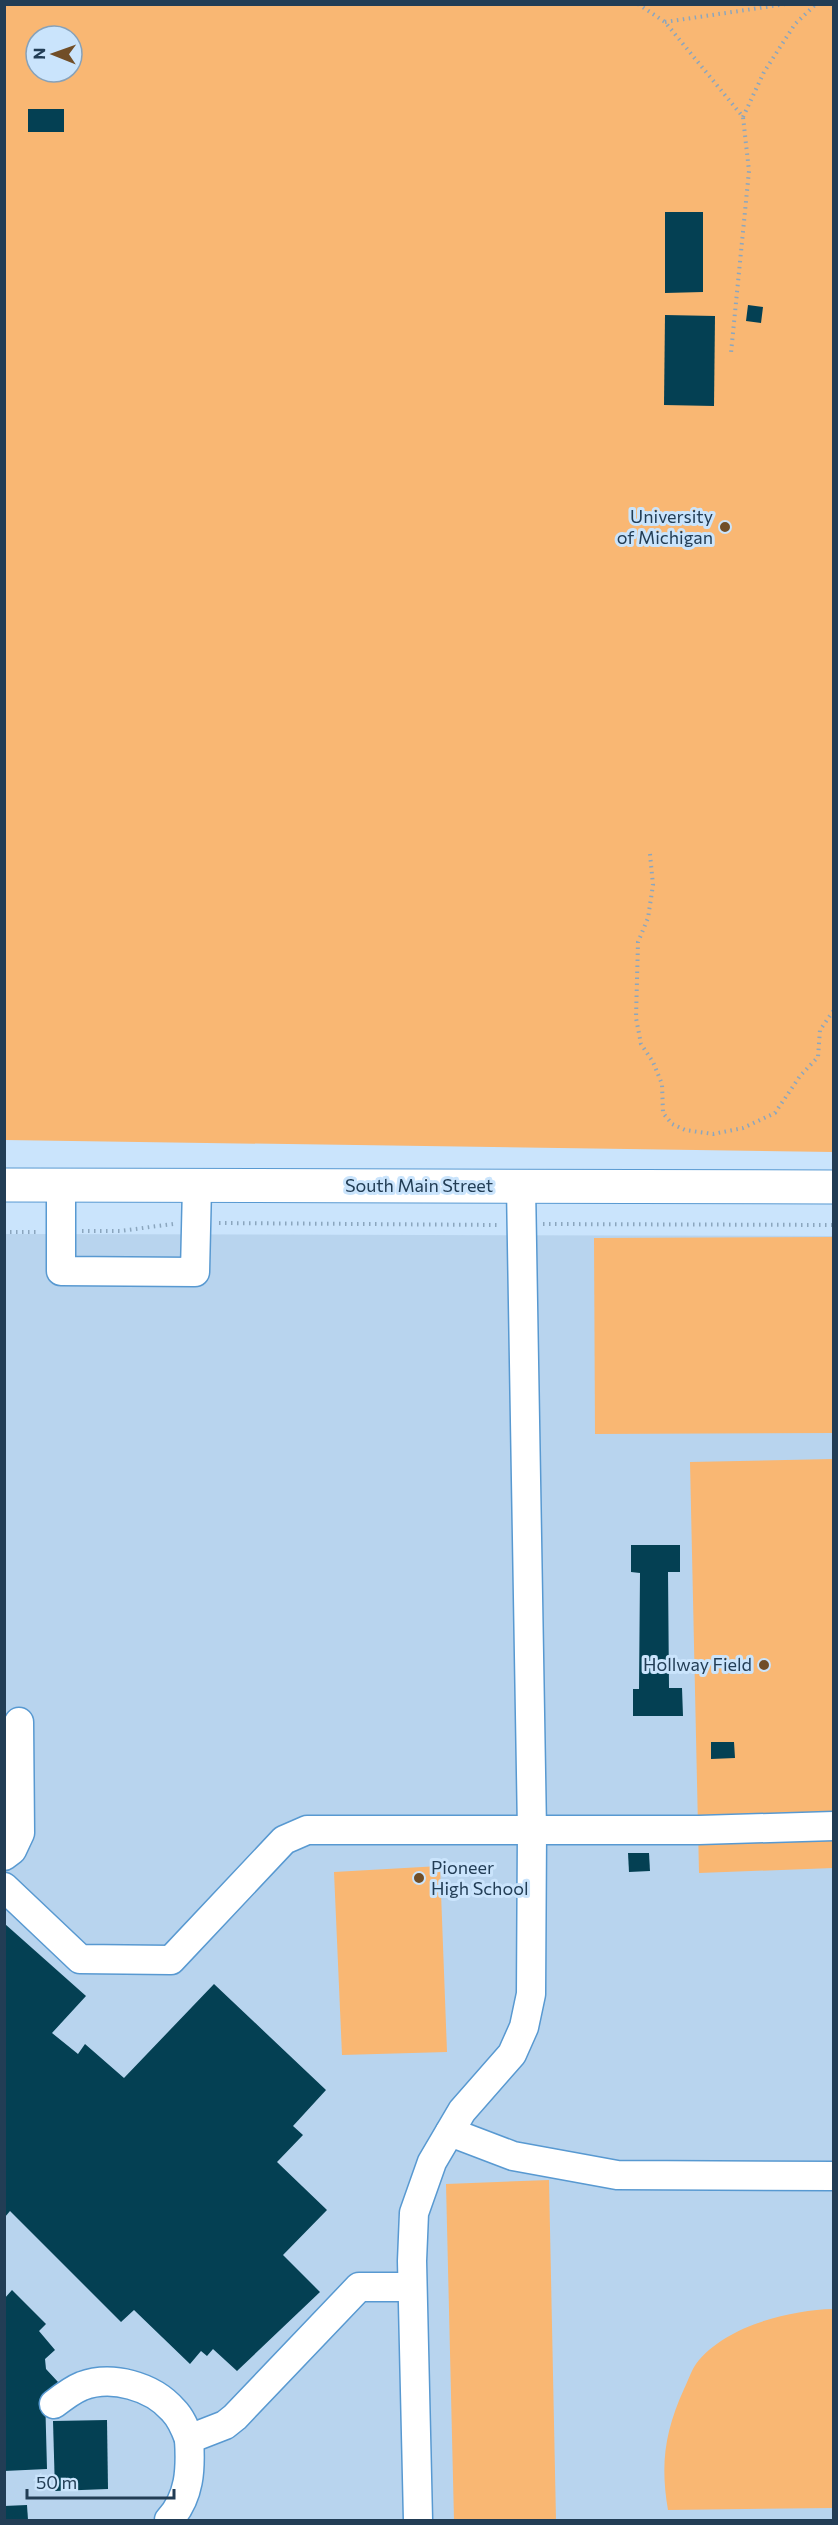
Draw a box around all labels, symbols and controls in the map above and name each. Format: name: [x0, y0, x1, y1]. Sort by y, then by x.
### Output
north arrow: [24, 24, 84, 84]
text: N: [29, 48, 48, 60]
place label: University of Michigan: [617, 505, 713, 548]
marker: University of Michigan: [718, 520, 732, 534]
street label: South Main Street: [345, 1174, 493, 1196]
place label: Hollway Field: [643, 1653, 752, 1675]
marker: Hollway Field: [757, 1658, 771, 1672]
place label: Pioneer High School: [431, 1856, 529, 1899]
marker: Pioneer High School: [412, 1871, 426, 1885]
scale bar: [27, 2462, 174, 2500]
text: 50 m: [36, 2471, 77, 2493]

